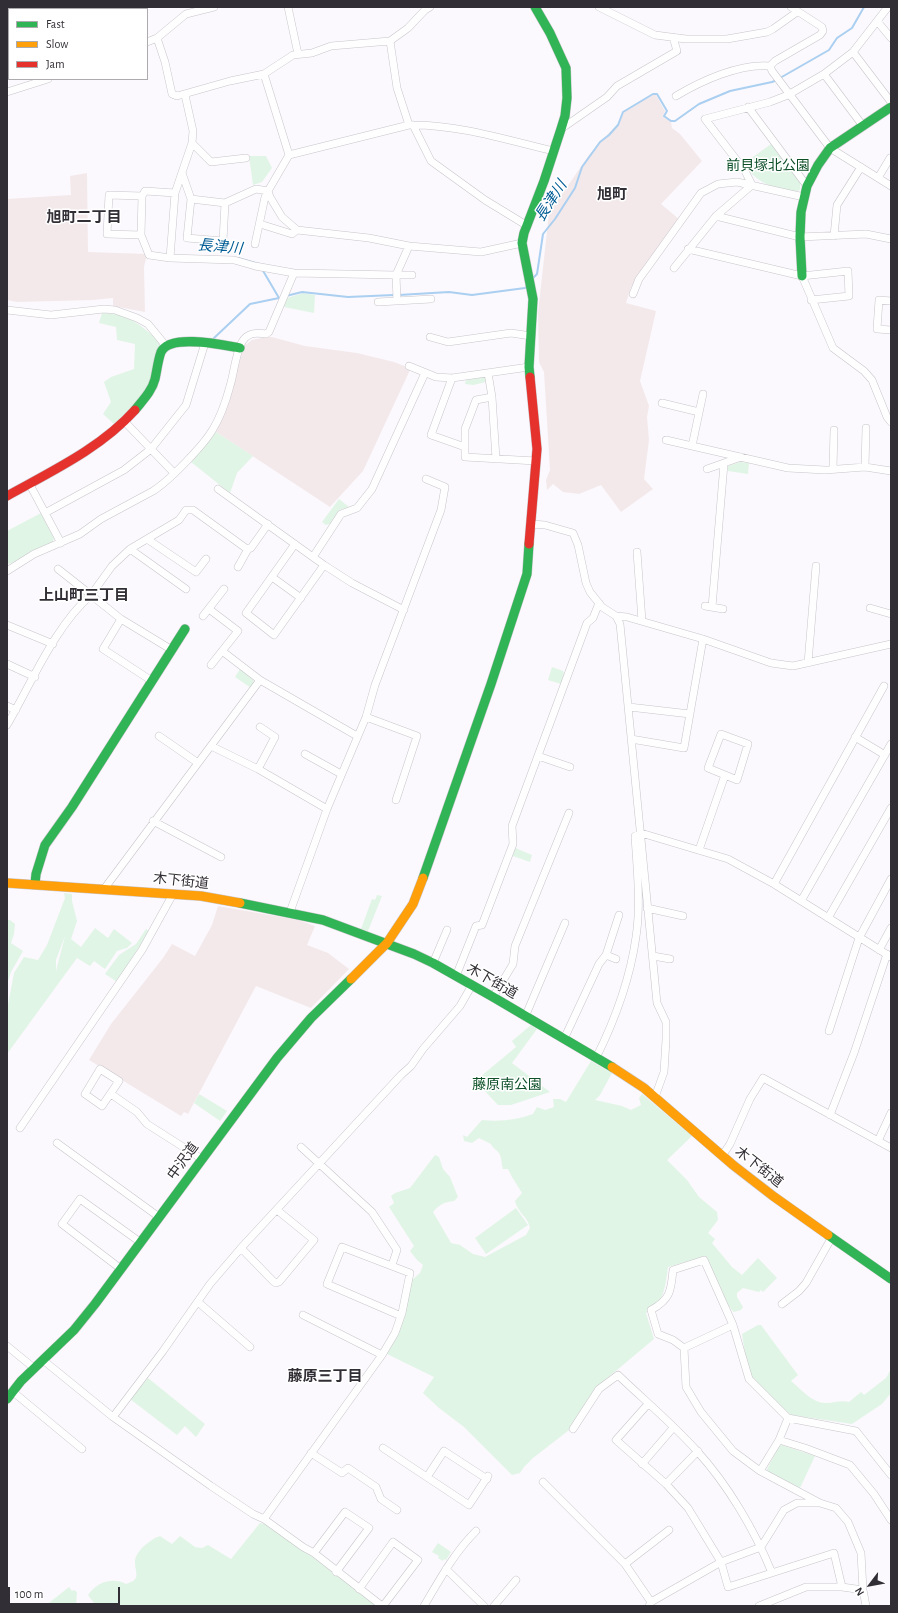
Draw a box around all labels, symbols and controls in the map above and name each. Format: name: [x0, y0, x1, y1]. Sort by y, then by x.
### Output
legend: [8, 8, 148, 80]
text: Fast: [46, 18, 65, 30]
text: Slow: [46, 38, 68, 50]
text: Jam: [46, 58, 65, 70]
park label: 前貝塚北公園: [726, 158, 810, 174]
water label: 長津川: [531, 177, 571, 225]
district label: 旭町: [597, 185, 627, 203]
district label: 旭町二丁目: [47, 208, 121, 226]
water label: 長津川: [197, 236, 243, 258]
district label: 上山町三丁目: [39, 586, 129, 604]
street label: 木下街道: [152, 870, 210, 892]
street label: 木下街道: [464, 960, 520, 1002]
park label: 藤原南公園: [472, 1077, 542, 1093]
street label: 中沢道: [164, 1139, 202, 1183]
street label: 木下街道: [732, 1143, 786, 1191]
district label: 藤原三丁目: [288, 1367, 362, 1385]
north arrow: [850, 1565, 890, 1605]
scale bar: [10, 1579, 122, 1605]
text: N: [853, 1585, 866, 1598]
text: 100 m: [15, 1588, 43, 1600]

